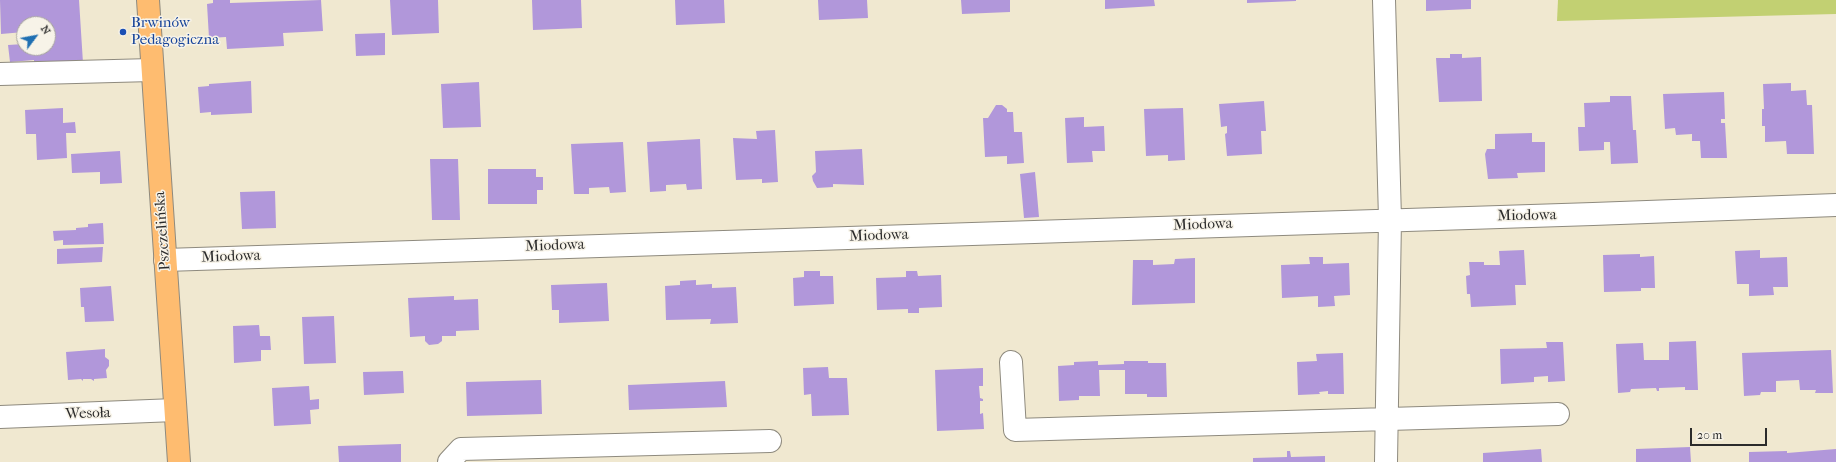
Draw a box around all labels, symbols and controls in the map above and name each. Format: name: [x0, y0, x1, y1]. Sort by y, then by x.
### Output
place label: Brwinów Pedagogiczna: [131, 14, 219, 49]
north arrow: [16, 16, 56, 56]
text: N: [38, 23, 53, 37]
marker: Brwinów Pedagogiczna: [118, 27, 128, 37]
street label: Pszczelińska: [151, 191, 175, 271]
street label: Miodowa: [1497, 206, 1557, 226]
street label: Miodowa: [1173, 215, 1233, 235]
street label: Miodowa: [849, 226, 909, 246]
street label: Miodowa: [525, 236, 585, 256]
street label: Miodowa: [201, 247, 261, 267]
street label: Wesoła: [65, 404, 111, 424]
scale bar: [1692, 420, 1769, 446]
text: 20 m: [1697, 428, 1722, 442]

